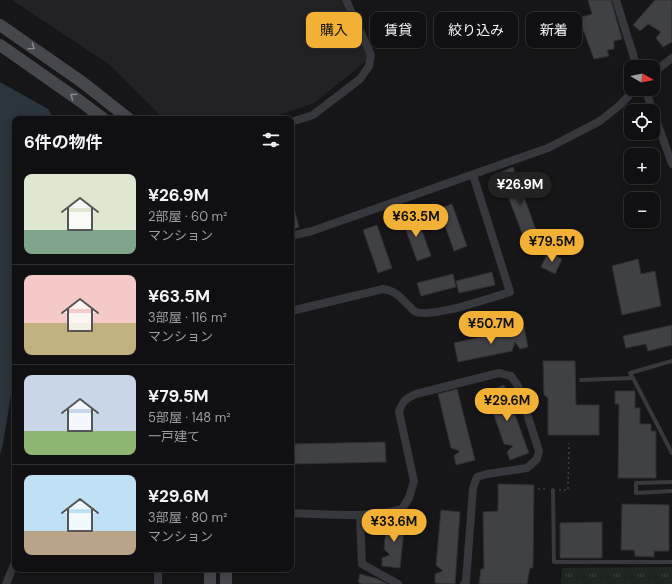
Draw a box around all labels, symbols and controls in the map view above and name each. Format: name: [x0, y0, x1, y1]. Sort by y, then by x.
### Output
chip: 購入: [306, 12, 362, 48]
chip: 賃貸: [370, 12, 426, 48]
chip: 絞り込み: [434, 12, 518, 48]
chip: 新着: [526, 12, 582, 48]
one-way arrow: [28, 42, 35, 50]
north arrow: [624, 60, 660, 96]
map controls: [624, 60, 660, 228]
one-way arrow: [70, 93, 77, 101]
button: locate: [624, 104, 660, 140]
icon: filters: [260, 129, 282, 151]
text: 6件の物件: [24, 131, 103, 153]
button: +: [624, 148, 660, 184]
pin: ¥26.9M: [487, 172, 553, 206]
text: ¥26.9M: [497, 176, 543, 193]
text: ¥26.9M: [148, 184, 209, 206]
icon: home: [56, 190, 104, 238]
button: −: [624, 192, 660, 228]
pin: ¥63.5M: [383, 204, 449, 238]
text: 2部屋 · 60 m²: [148, 208, 227, 225]
text: ¥63.5M: [392, 208, 440, 225]
text: マンション: [148, 227, 213, 244]
pin: ¥79.5M: [519, 229, 585, 263]
text: ¥79.5M: [529, 233, 575, 250]
text: ¥63.5M: [148, 285, 210, 307]
icon: home: [56, 291, 104, 339]
text: 3部屋 · 116 m²: [148, 309, 227, 326]
pin: ¥50.7M: [458, 311, 524, 345]
text: ¥50.7M: [468, 315, 514, 332]
text: マンション: [148, 328, 213, 345]
text: ¥79.5M: [148, 385, 209, 407]
pin: ¥29.6M: [474, 388, 540, 422]
icon: home: [56, 391, 104, 439]
text: ¥29.6M: [484, 392, 530, 409]
text: 5部屋 · 148 m²: [148, 409, 231, 426]
text: 一戸建て: [148, 428, 200, 445]
text: ¥29.6M: [148, 485, 209, 507]
icon: home: [56, 491, 104, 539]
text: 3部屋 · 80 m²: [148, 509, 227, 526]
pin: ¥33.6M: [361, 509, 427, 543]
text: ¥33.6M: [371, 513, 417, 530]
text: マンション: [148, 528, 213, 545]

